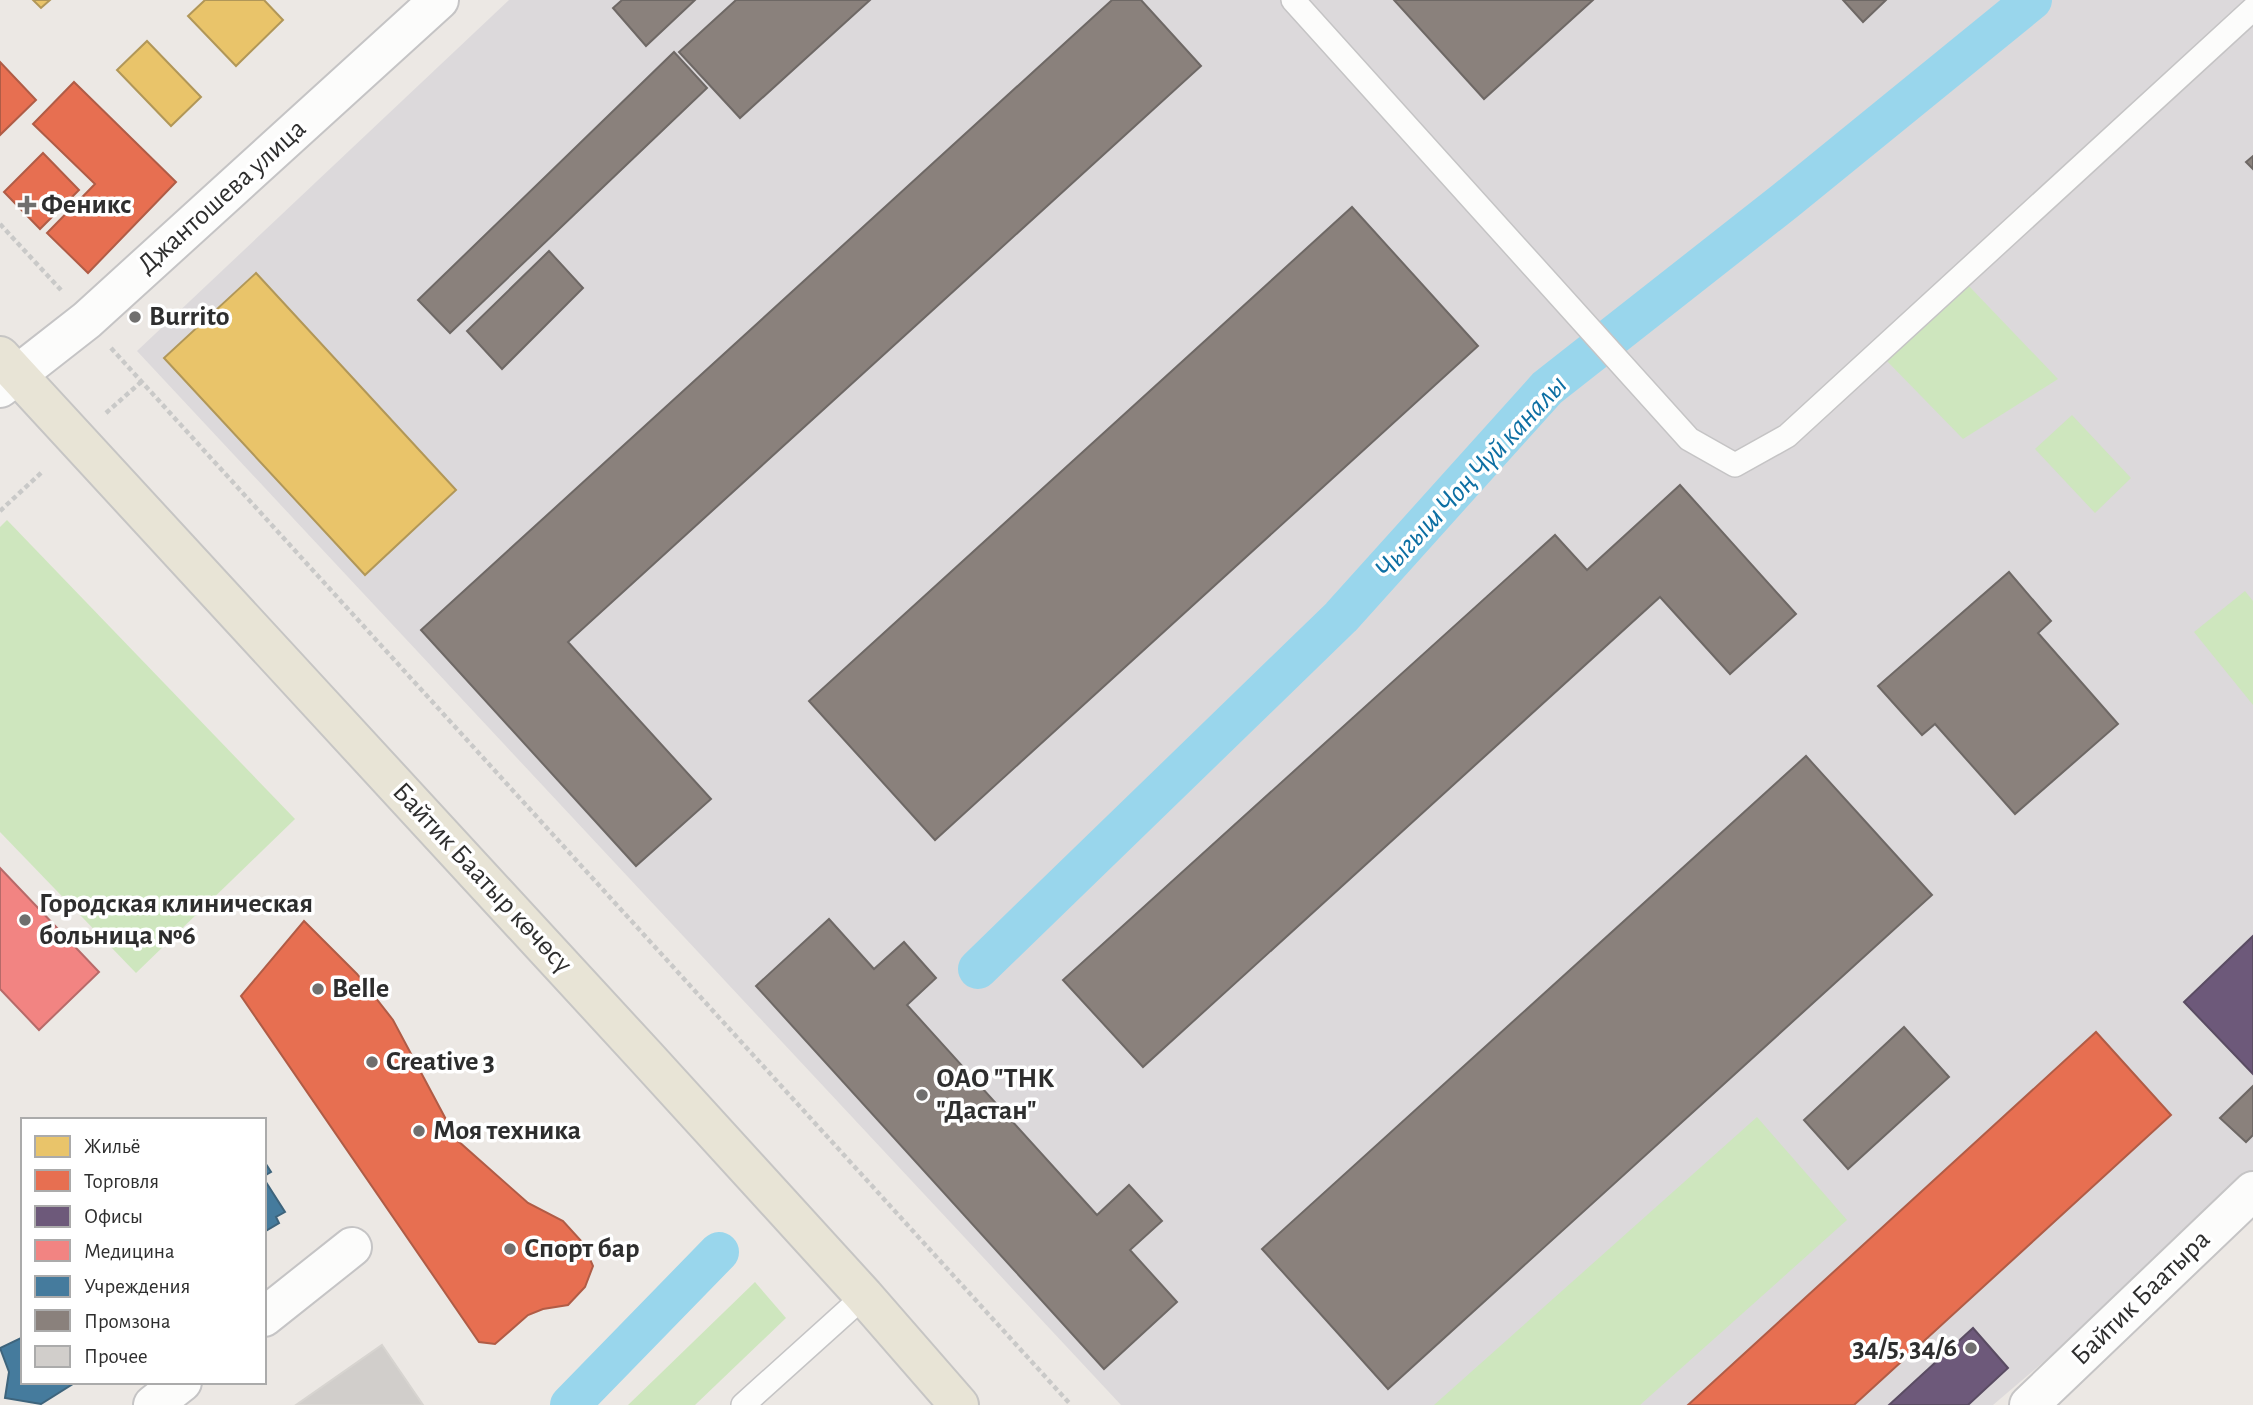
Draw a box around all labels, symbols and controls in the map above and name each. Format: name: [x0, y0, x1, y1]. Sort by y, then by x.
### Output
street label: Джантошева улица: [132, 114, 312, 280]
place label: Феникс: [41, 191, 131, 219]
marker: Феникс: [19, 197, 35, 213]
place label: Burrito: [149, 303, 230, 331]
marker: Burrito: [127, 309, 143, 325]
water label: Чыгыш Чоң Чүй каналы: [1369, 370, 1573, 584]
street label: Байтик Баатыр көчөсү: [387, 777, 577, 979]
place label: Городская клиническая больница №6: [39, 890, 313, 950]
marker: Городская клиническая больница №6: [17, 912, 33, 928]
place label: Belle: [332, 975, 389, 1003]
marker: Belle: [310, 981, 326, 997]
place label: Creative 3: [386, 1048, 495, 1076]
marker: Creative 3: [364, 1054, 380, 1070]
place label: ОАО "ТНК "Дастан": [936, 1065, 1054, 1125]
marker: ОАО "ТНК "Дастан": [914, 1087, 930, 1103]
place label: Моя техника: [433, 1117, 581, 1145]
legend: [21, 1118, 266, 1384]
marker: Моя техника: [411, 1123, 427, 1139]
text: Жильё: [84, 1136, 140, 1157]
text: Торговля: [84, 1171, 159, 1192]
text: Офисы: [84, 1206, 143, 1227]
street label: Байтик Баатыра: [2066, 1225, 2216, 1371]
place label: Спорт бар: [524, 1235, 640, 1263]
text: Медицина: [84, 1241, 175, 1262]
marker: Спорт бар: [502, 1241, 518, 1257]
text: Учреждения: [84, 1276, 190, 1297]
text: Промзона: [84, 1311, 171, 1332]
place label: 34/5, 34/6: [1853, 1334, 1957, 1362]
marker: 34/5, 34/6: [1963, 1340, 1979, 1356]
text: Прочее: [84, 1346, 148, 1367]

